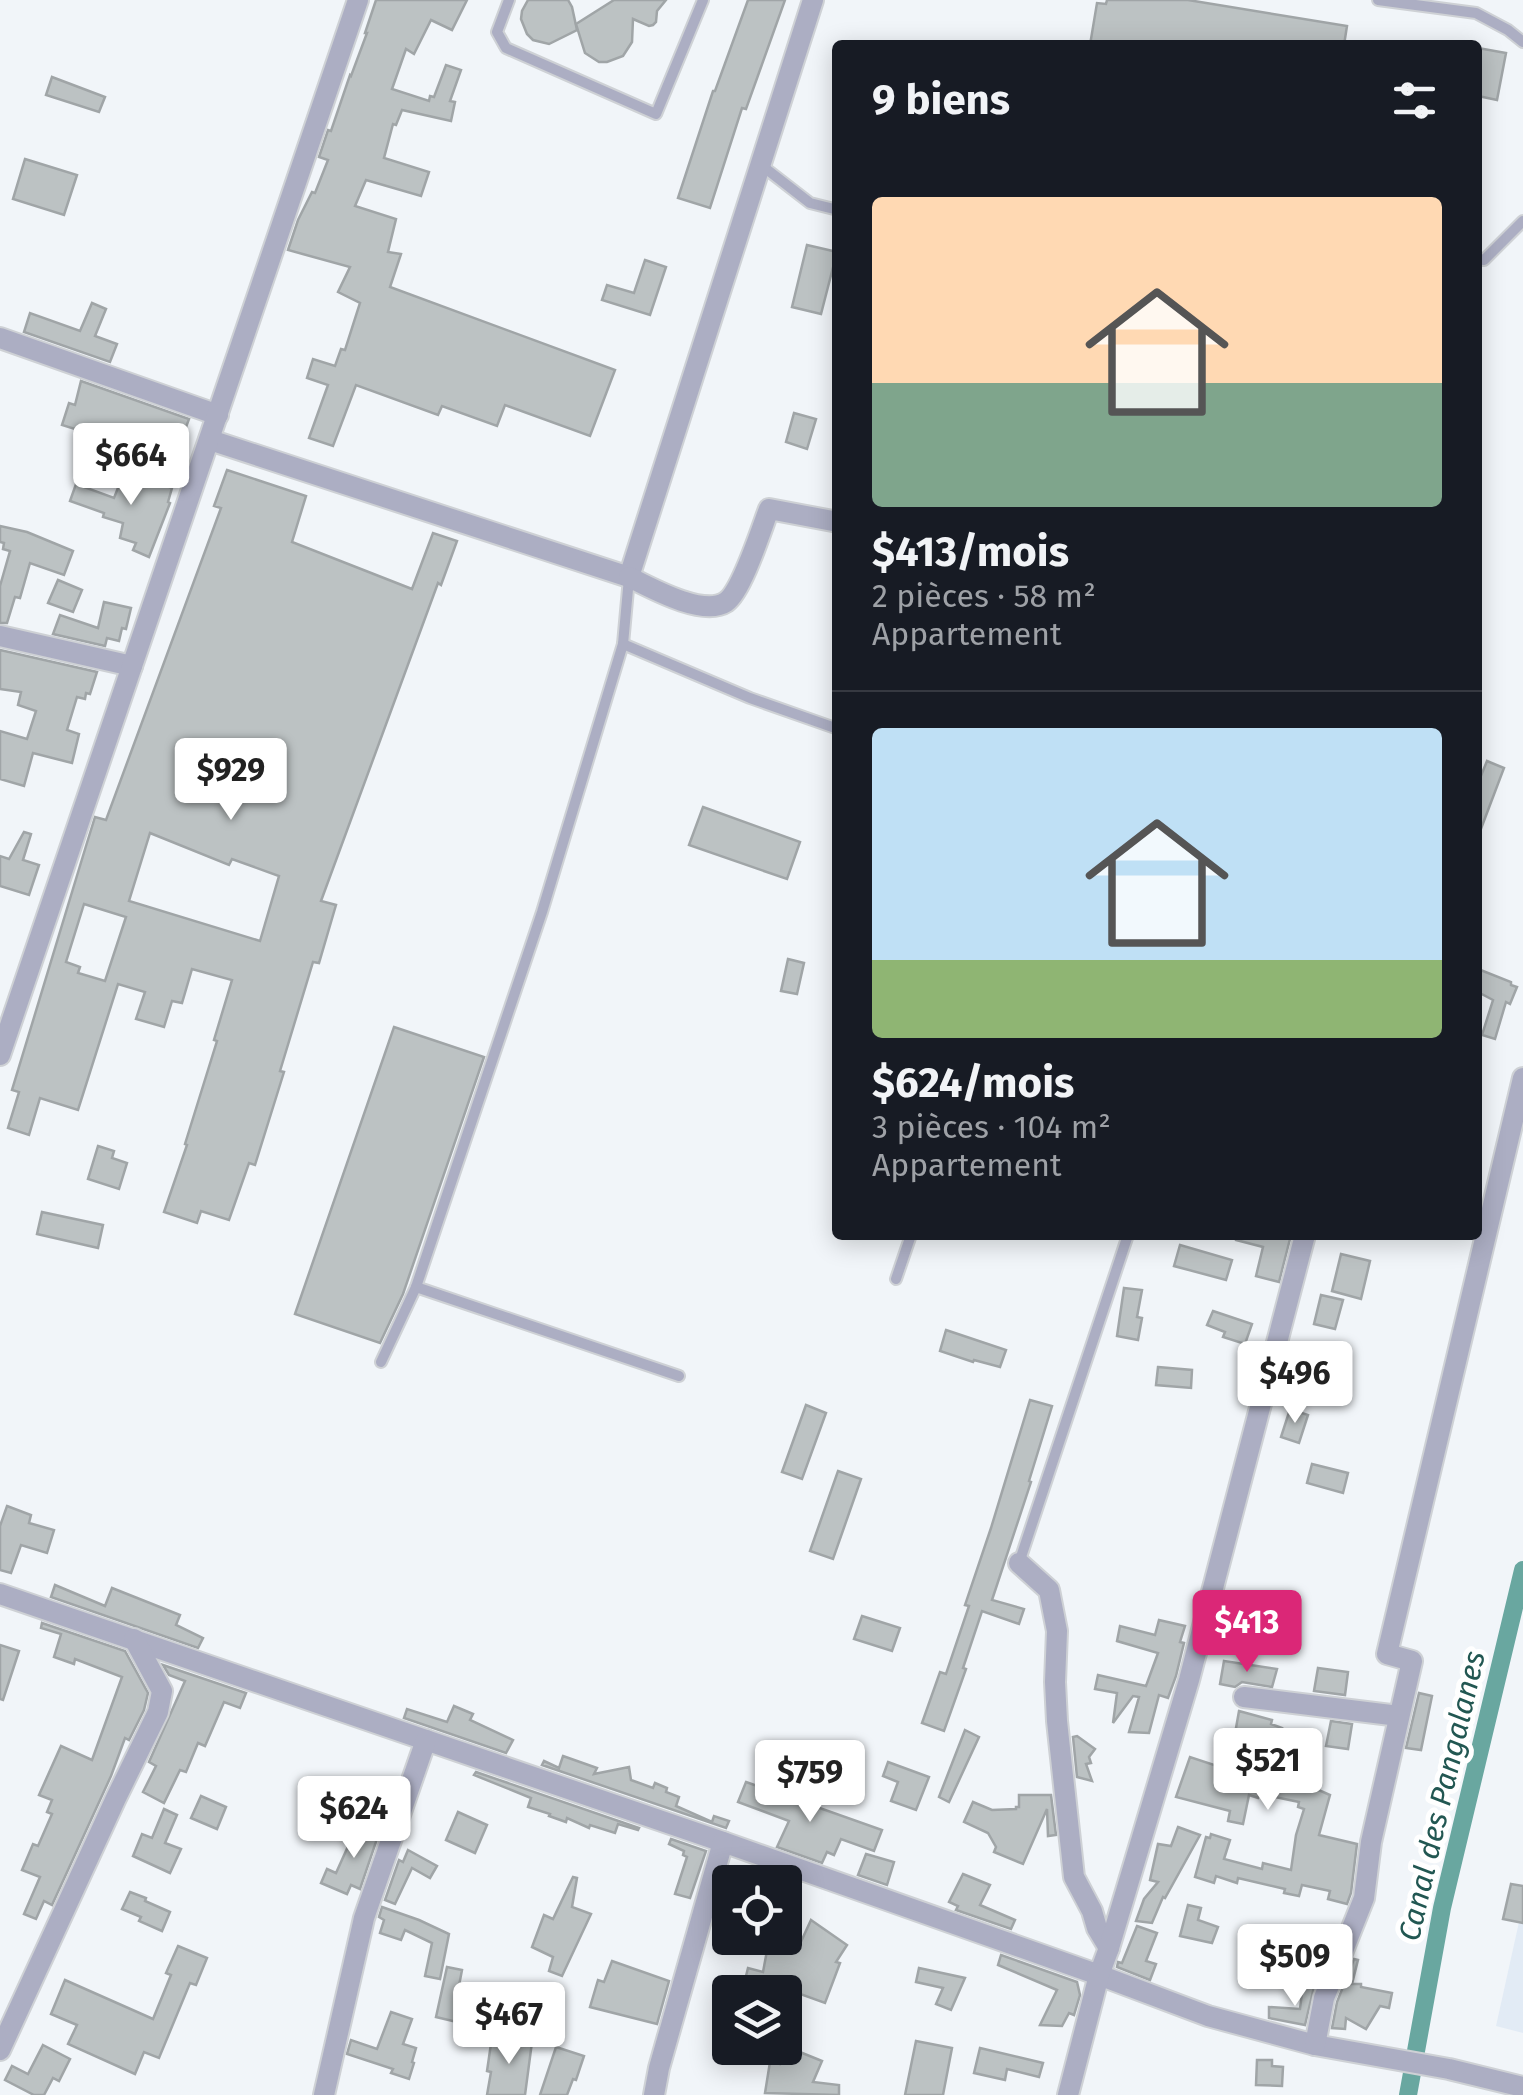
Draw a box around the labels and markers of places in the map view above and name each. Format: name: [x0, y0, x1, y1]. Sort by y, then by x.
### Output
pin: $664: [72, 423, 190, 508]
pin: $929: [172, 738, 290, 823]
pin: $496: [1236, 1341, 1354, 1426]
pin: $413: [1188, 1590, 1306, 1675]
pin: $521: [1209, 1728, 1327, 1813]
pin: $759: [751, 1740, 869, 1825]
pin: $624: [295, 1776, 413, 1861]
pin: $509: [1236, 1924, 1354, 2009]
pin: $467: [450, 1982, 568, 2067]

